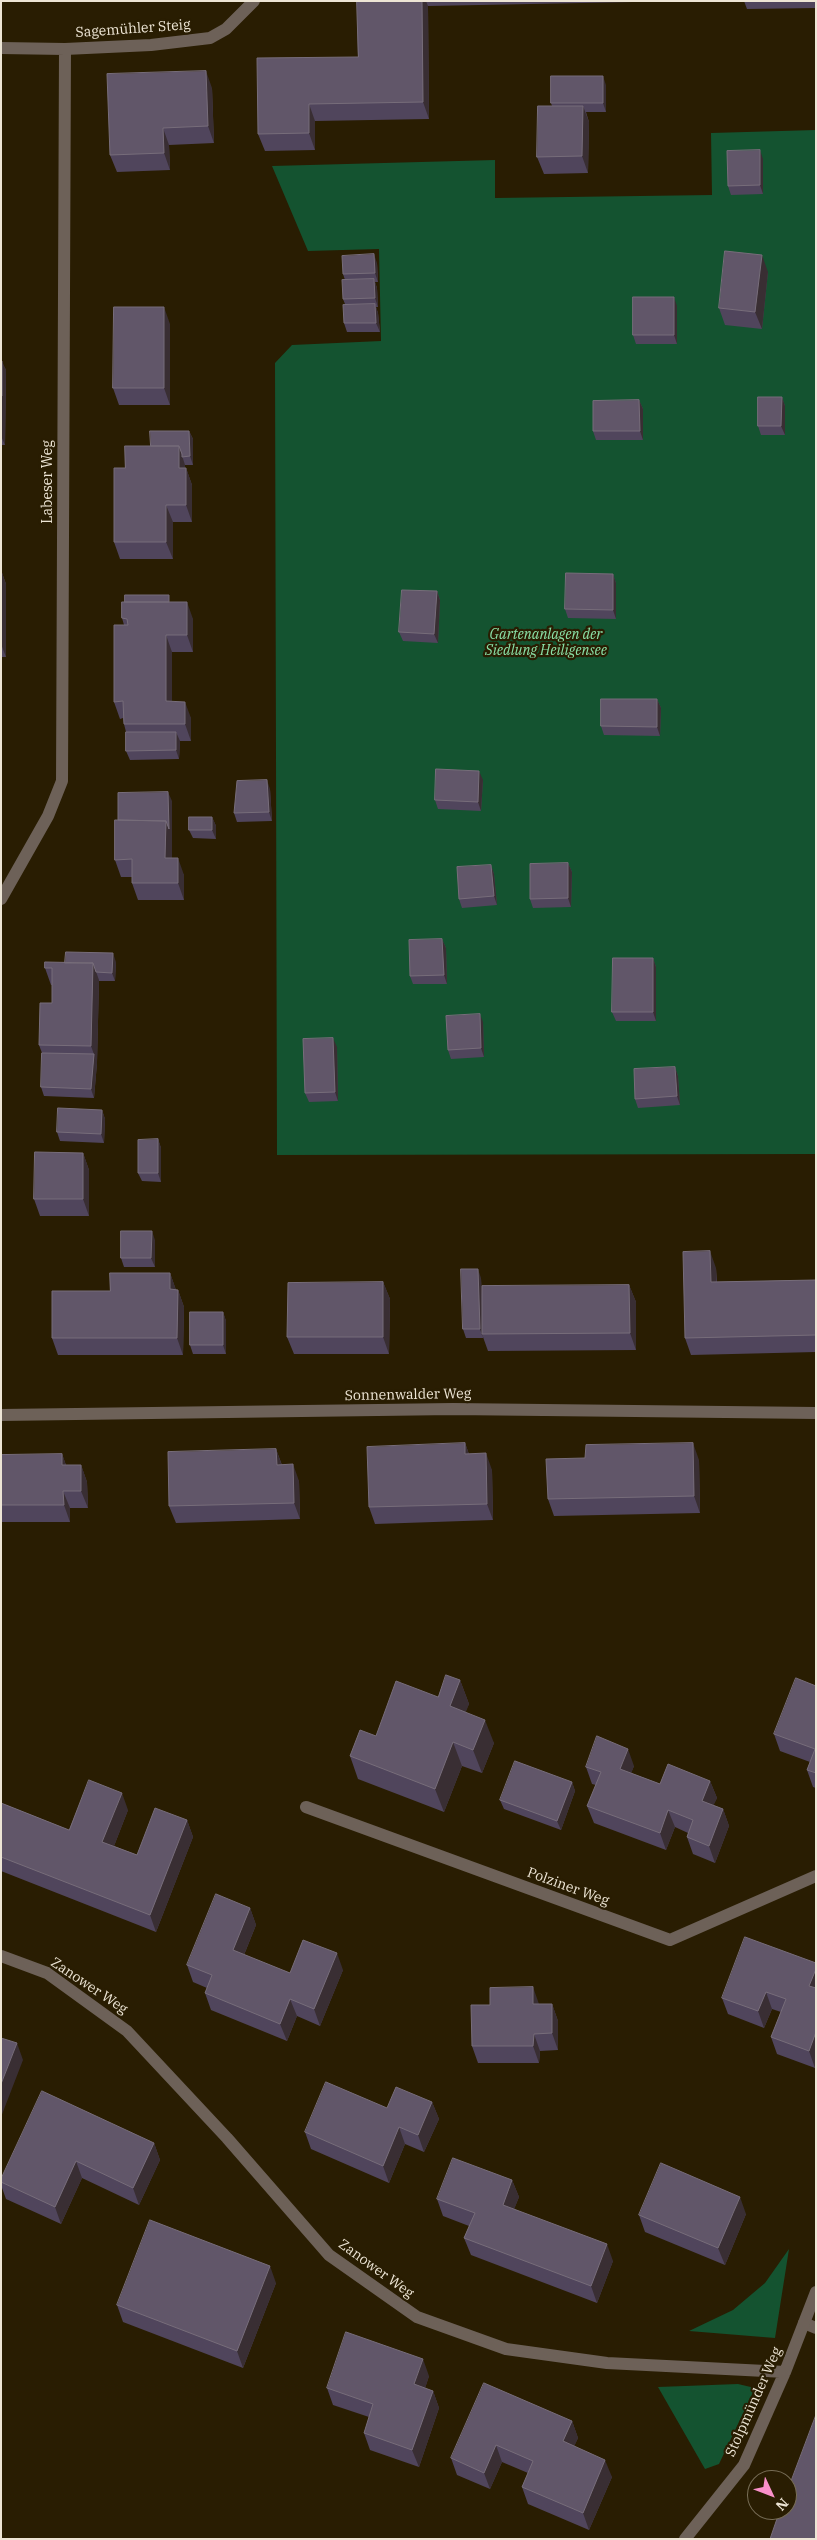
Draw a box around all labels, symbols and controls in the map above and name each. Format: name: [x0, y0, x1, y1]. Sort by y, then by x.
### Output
street label: Sagemühler Steig: [75, 17, 191, 41]
street label: Labeser Weg: [40, 440, 56, 524]
park label: Gartenanlagen der Siedlung Heiligensee: [485, 627, 607, 660]
street label: Sonnenwalder Weg: [345, 1385, 471, 1405]
street label: Polziner Weg: [525, 1864, 611, 1910]
street label: Zanower Weg: [47, 1954, 131, 2018]
street label: Zanower Weg: [335, 2236, 417, 2302]
street label: Stolpmünder Weg: [722, 2345, 786, 2459]
north arrow: [747, 2470, 797, 2520]
text: N: [772, 2494, 793, 2515]

